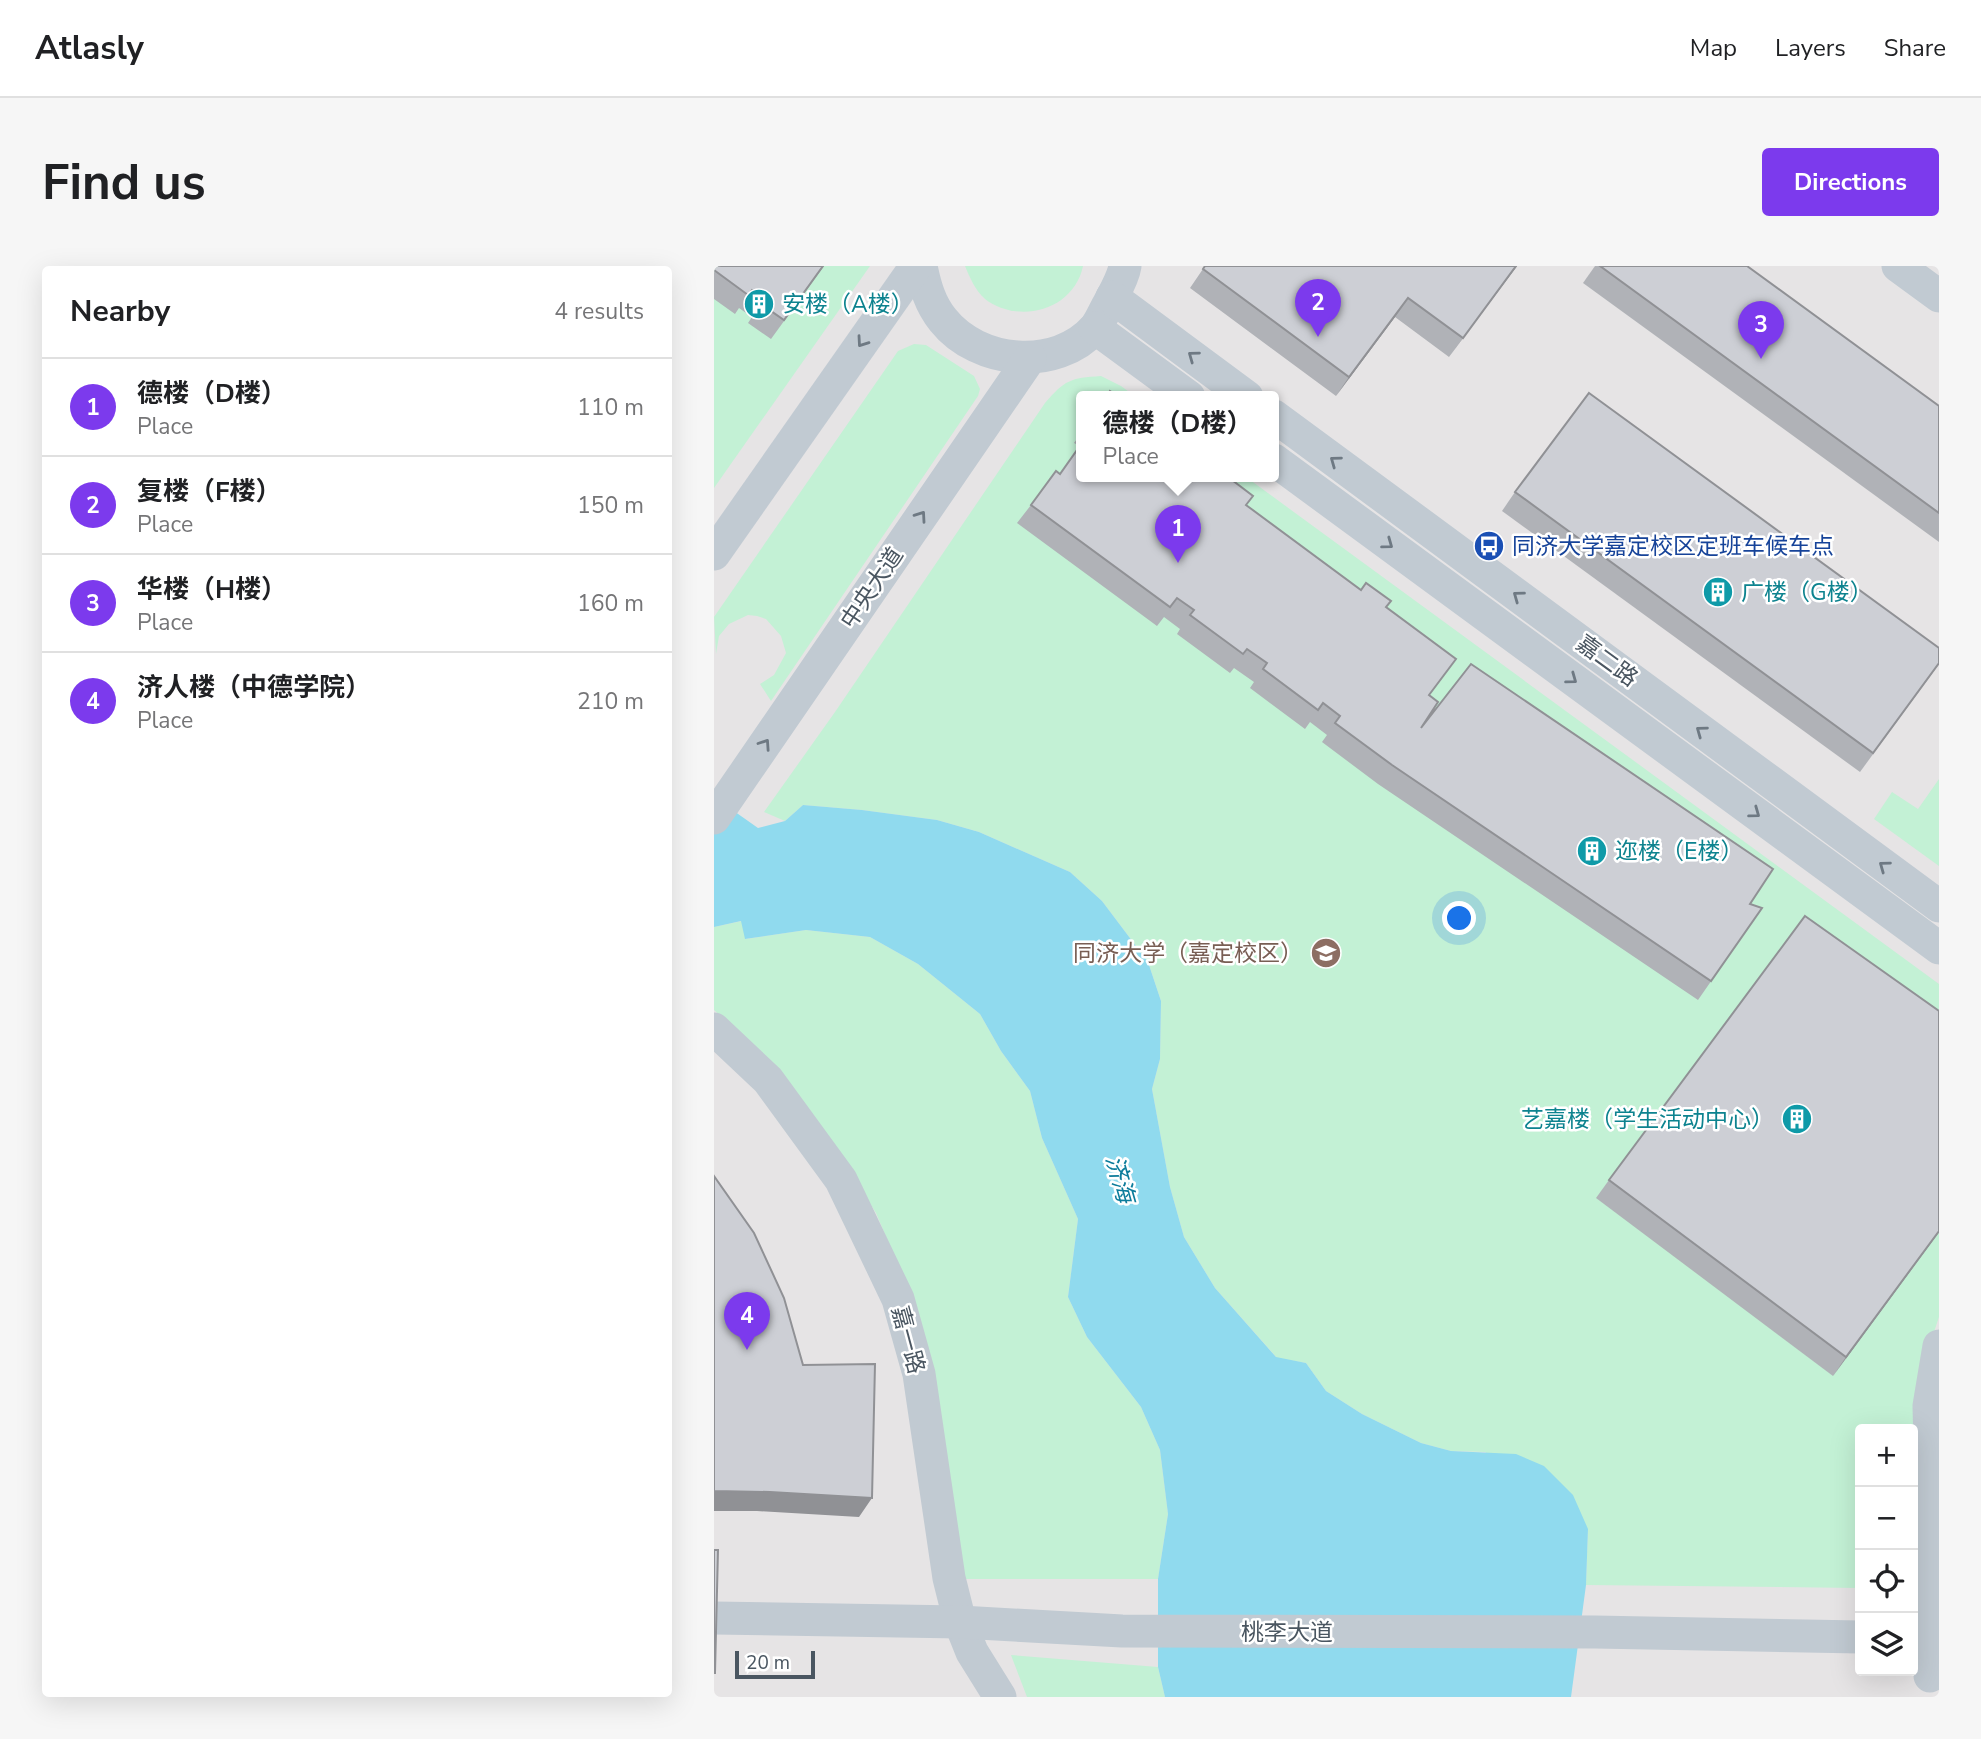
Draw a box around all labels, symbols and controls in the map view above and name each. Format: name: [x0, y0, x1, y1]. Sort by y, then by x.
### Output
text: Atlasly: [35, 26, 144, 71]
text: Map: [1690, 32, 1737, 64]
text: Layers: [1775, 32, 1846, 64]
text: Share: [1884, 32, 1946, 64]
button: Directions: [1762, 148, 1939, 216]
text: Find us: [42, 149, 206, 216]
pin: 2: [1295, 279, 1341, 337]
building icon: 安楼（A楼）: [742, 287, 776, 321]
place label: 安楼（A楼）: [782, 289, 914, 320]
text: Nearby: [70, 291, 170, 332]
text: 4 results: [554, 296, 644, 327]
pin: 3: [1738, 301, 1784, 359]
one-way arrow: [858, 334, 870, 347]
one-way arrow: [1188, 352, 1200, 365]
text: 德楼（D楼）: [137, 376, 287, 411]
popup: [1076, 391, 1279, 482]
text: 1: [86, 392, 100, 423]
text: 110 m: [577, 392, 644, 423]
text: 德楼（D楼）: [1103, 406, 1252, 441]
text: Place: [137, 411, 193, 442]
text: Place: [1103, 441, 1159, 472]
one-way arrow: [1330, 457, 1342, 469]
text: 复楼（F楼）: [137, 474, 282, 509]
text: 2: [86, 490, 100, 521]
text: 150 m: [577, 490, 644, 521]
pin: 1: [1155, 505, 1201, 563]
text: Place: [137, 509, 193, 540]
one-way arrow: [913, 511, 925, 524]
bus stop icon: 同济大学嘉定校区定班车候车点: [1472, 529, 1506, 563]
place label: 同济大学嘉定校区定班车候车点: [1512, 531, 1834, 562]
one-way arrow: [1381, 536, 1393, 548]
street label: 中央大道: [833, 541, 911, 635]
text: 华楼（H楼）: [137, 572, 287, 607]
building icon: 广楼（G楼）: [1701, 575, 1735, 609]
place label: 广楼（G楼）: [1741, 577, 1873, 608]
text: 3: [86, 588, 100, 619]
text: 160 m: [577, 588, 644, 619]
one-way arrow: [1513, 592, 1526, 604]
text: Place: [137, 607, 193, 638]
street label: 嘉二路: [1570, 628, 1644, 694]
text: 济人楼（中德学院）: [137, 670, 371, 705]
one-way arrow: [1564, 670, 1577, 683]
text: 4: [86, 686, 100, 717]
text: 210 m: [577, 686, 644, 717]
text: Place: [137, 705, 193, 736]
one-way arrow: [1696, 727, 1709, 739]
one-way arrow: [756, 739, 769, 752]
one-way arrow: [1747, 805, 1760, 818]
building icon: 迩楼（E楼）: [1575, 834, 1609, 868]
place label: 迩楼（E楼）: [1615, 836, 1743, 867]
one-way arrow: [1879, 862, 1892, 874]
your location: [1442, 901, 1476, 935]
school or university icon: 同济大学（嘉定校区）: [1309, 936, 1343, 970]
place label: 同济大学（嘉定校区）: [1073, 938, 1303, 969]
building icon: 艺嘉楼（学生活动中心）: [1780, 1102, 1814, 1136]
place label: 艺嘉楼（学生活动中心）: [1521, 1104, 1774, 1135]
water label: 济海: [1098, 1152, 1143, 1209]
pin: 4: [724, 1292, 770, 1350]
street label: 嘉一路: [884, 1303, 932, 1377]
map controls: [1855, 1424, 1918, 1676]
button: +: [1855, 1424, 1918, 1487]
button: −: [1855, 1487, 1918, 1550]
button: locate: [1855, 1550, 1918, 1613]
button: layers: [1855, 1613, 1918, 1676]
street label: 桃李大道: [1241, 1617, 1333, 1648]
scale bar: [735, 1648, 816, 1680]
text: 20 m: [746, 1650, 790, 1676]

